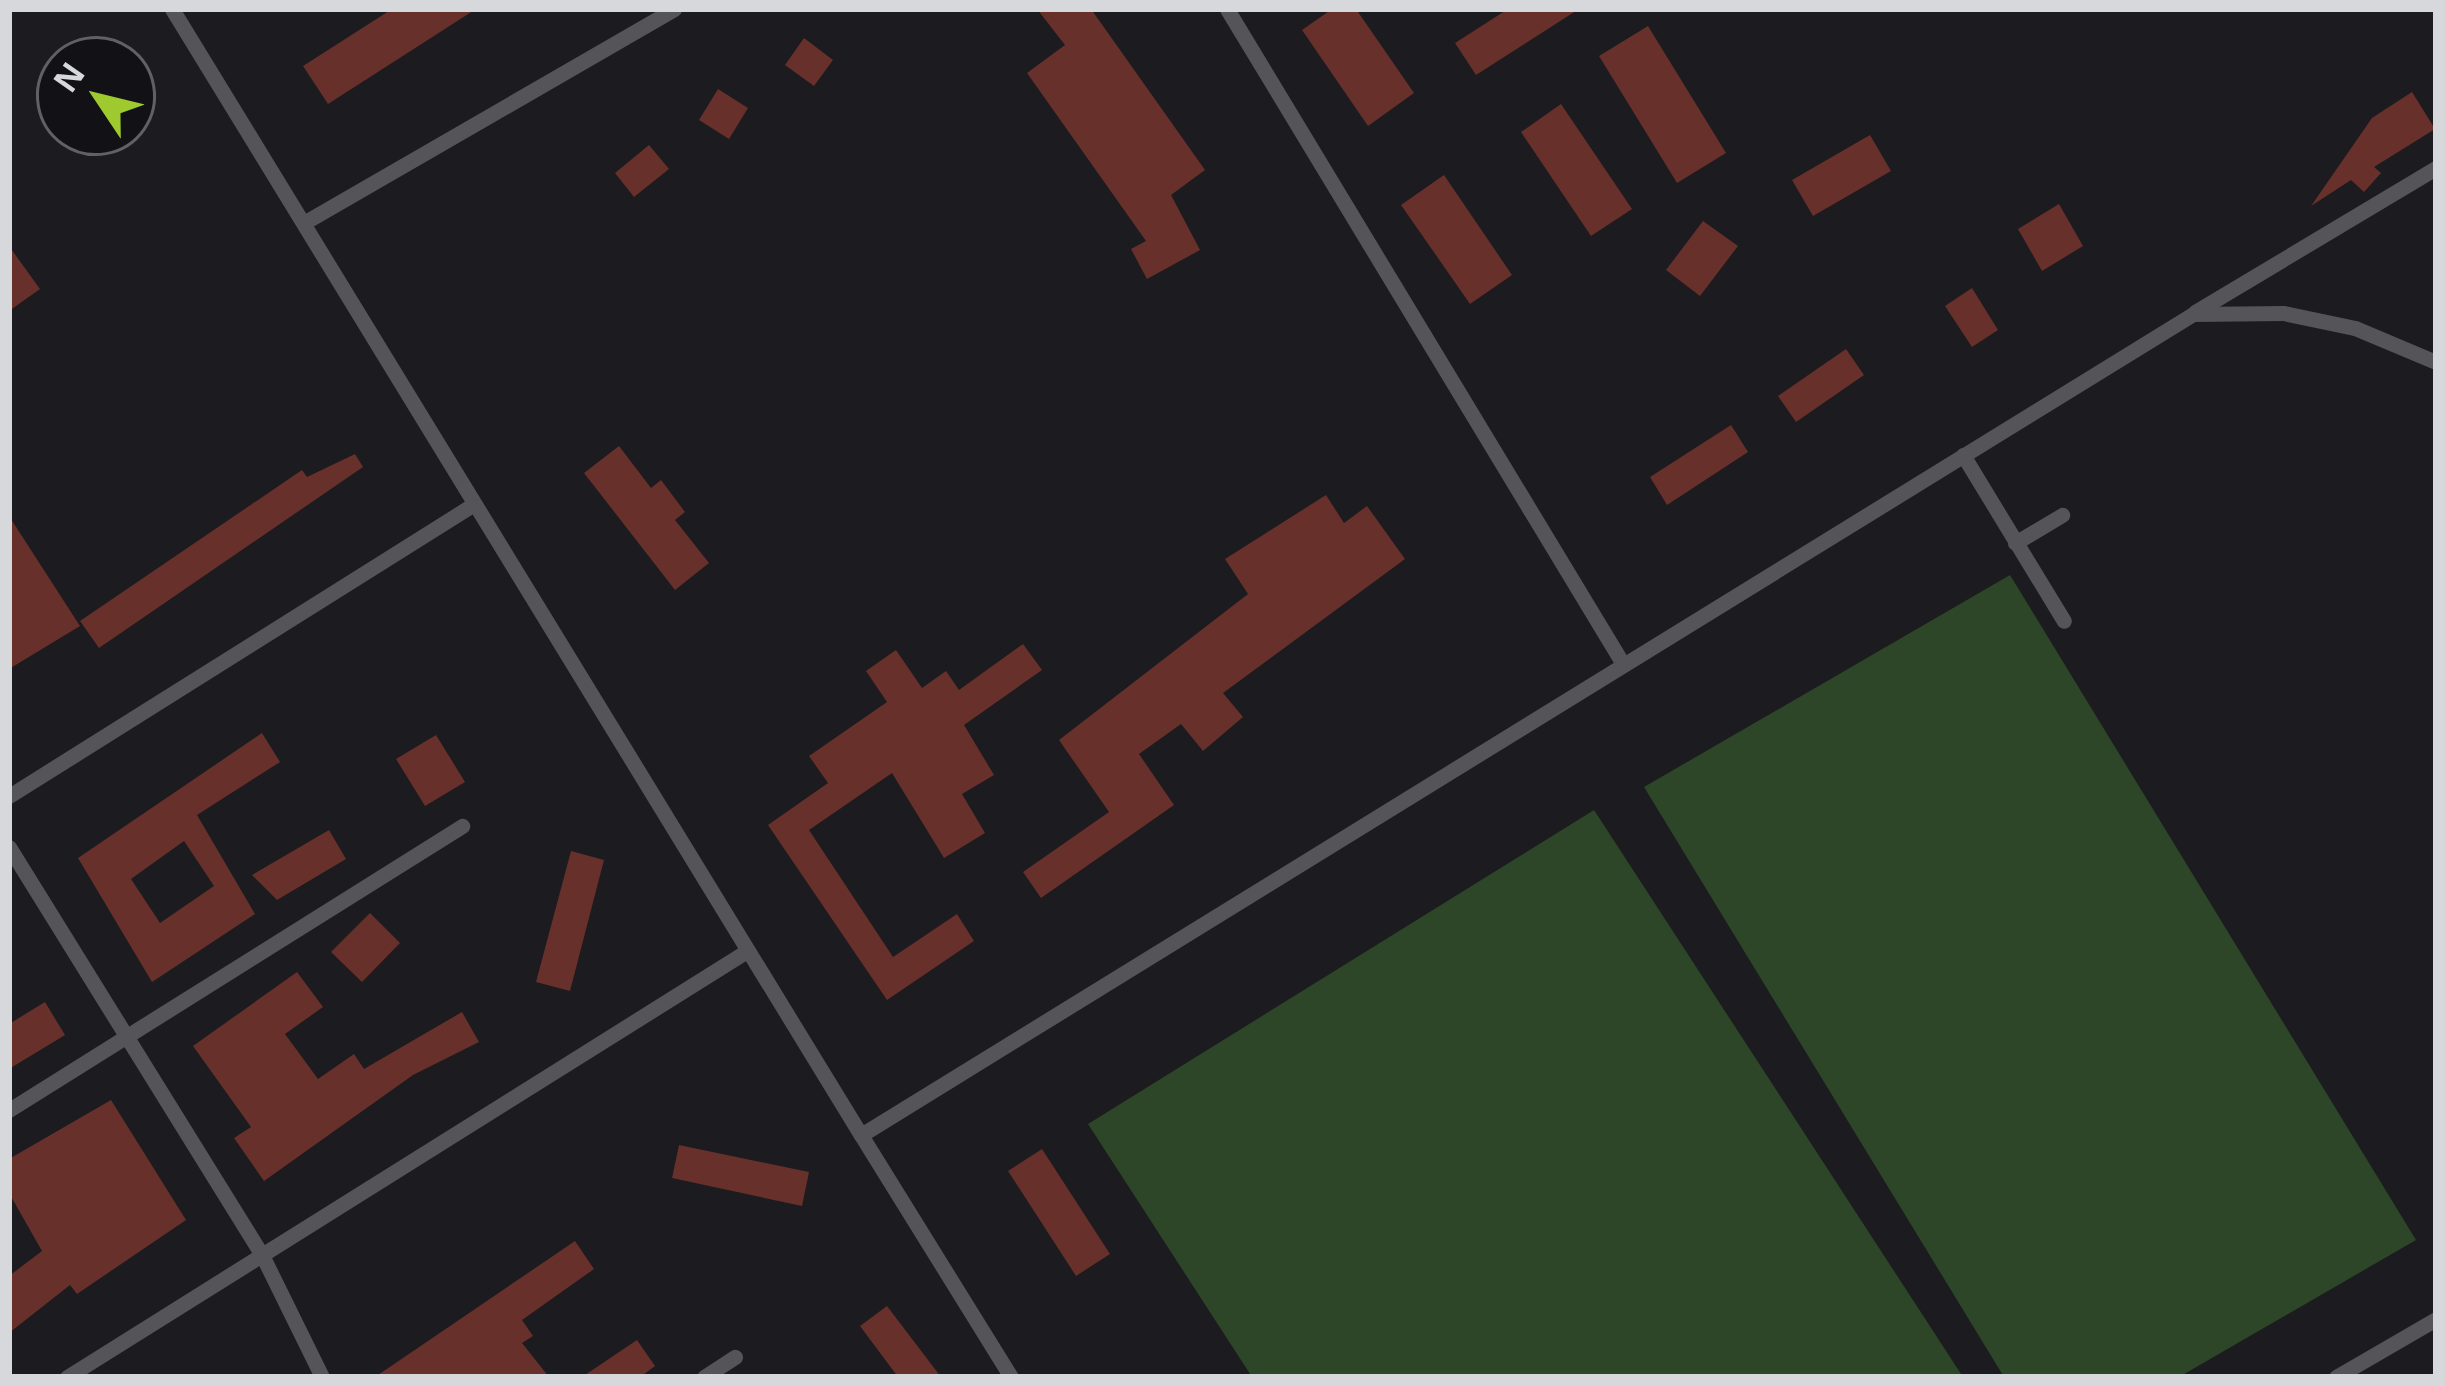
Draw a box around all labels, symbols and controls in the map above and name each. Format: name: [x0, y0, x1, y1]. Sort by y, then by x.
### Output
north arrow: [36, 36, 156, 156]
text: N: [42, 53, 95, 101]

